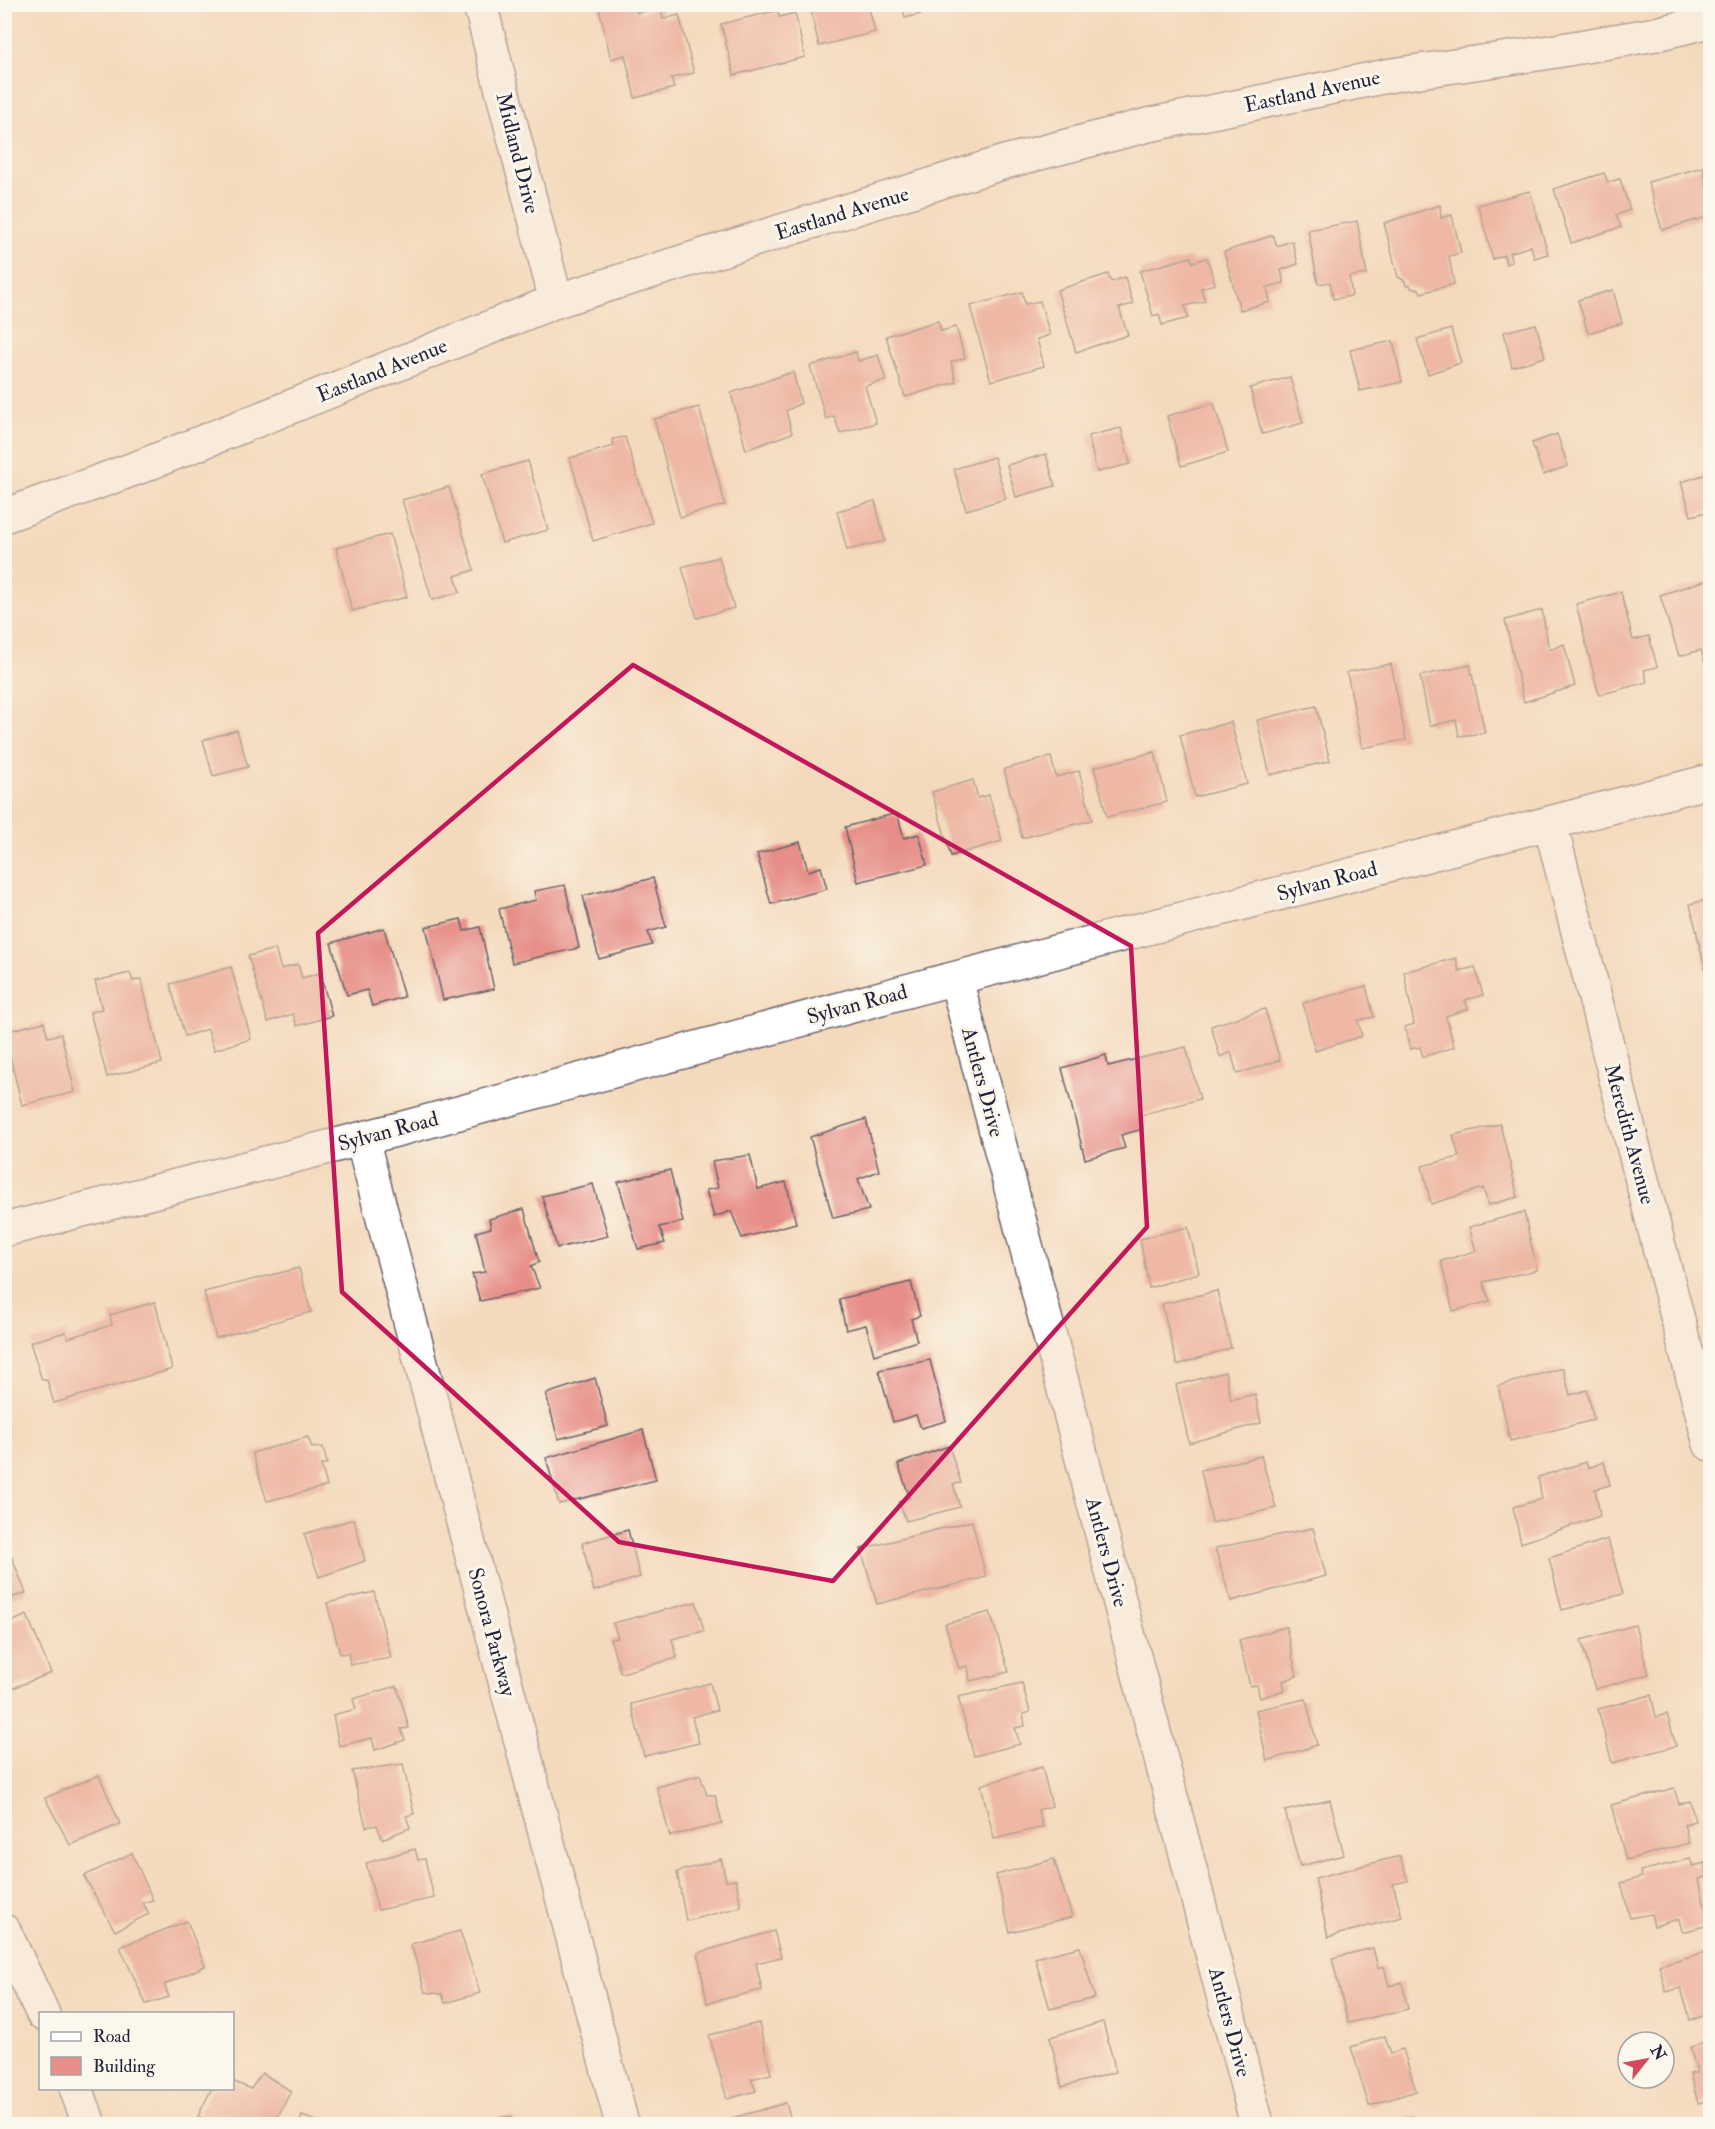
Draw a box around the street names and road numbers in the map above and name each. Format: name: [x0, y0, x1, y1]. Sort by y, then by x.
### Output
street label: Eastland Avenue: [1242, 64, 1383, 119]
street label: Midland Drive: [489, 90, 546, 217]
street label: Eastland Avenue: [772, 180, 912, 247]
street label: Eastland Avenue: [313, 332, 451, 409]
street label: Sylvan Road: [1274, 855, 1381, 908]
street label: Sylvan Road: [804, 978, 911, 1031]
street label: Antlers Drive: [955, 1023, 1010, 1140]
street label: Meredith Avenue: [1598, 1061, 1661, 1207]
street label: Sylvan Road: [335, 1105, 442, 1158]
street label: Antlers Drive: [1079, 1493, 1134, 1610]
street label: Sonora Parkway: [461, 1565, 522, 1700]
street label: Antlers Drive: [1202, 1963, 1257, 2080]

